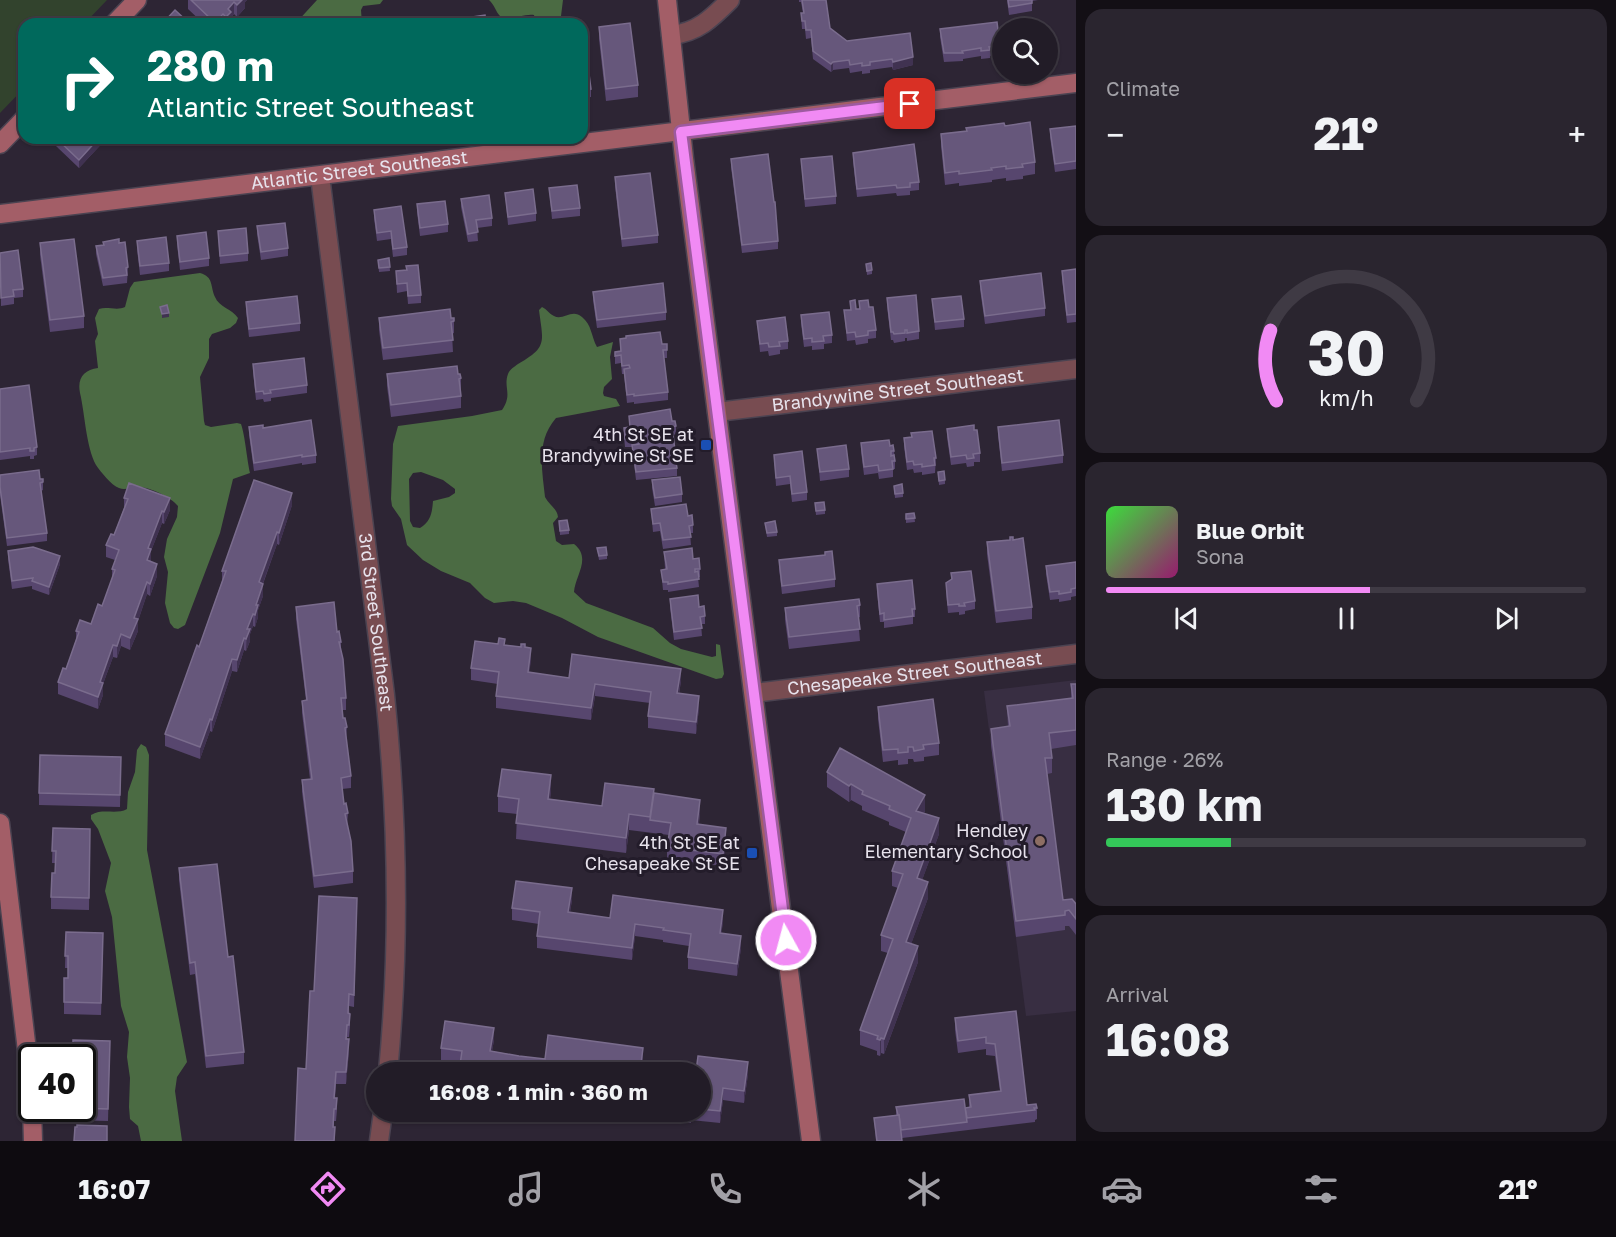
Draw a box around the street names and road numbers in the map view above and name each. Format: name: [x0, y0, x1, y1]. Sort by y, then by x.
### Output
street label: Atlantic Street Southeast: [249, 145, 469, 193]
street label: Brandywine Street Southeast: [770, 363, 1025, 415]
street label: 3rd Street Southeast: [355, 532, 399, 713]
street label: Chesapeake Street Southeast: [786, 646, 1043, 699]

